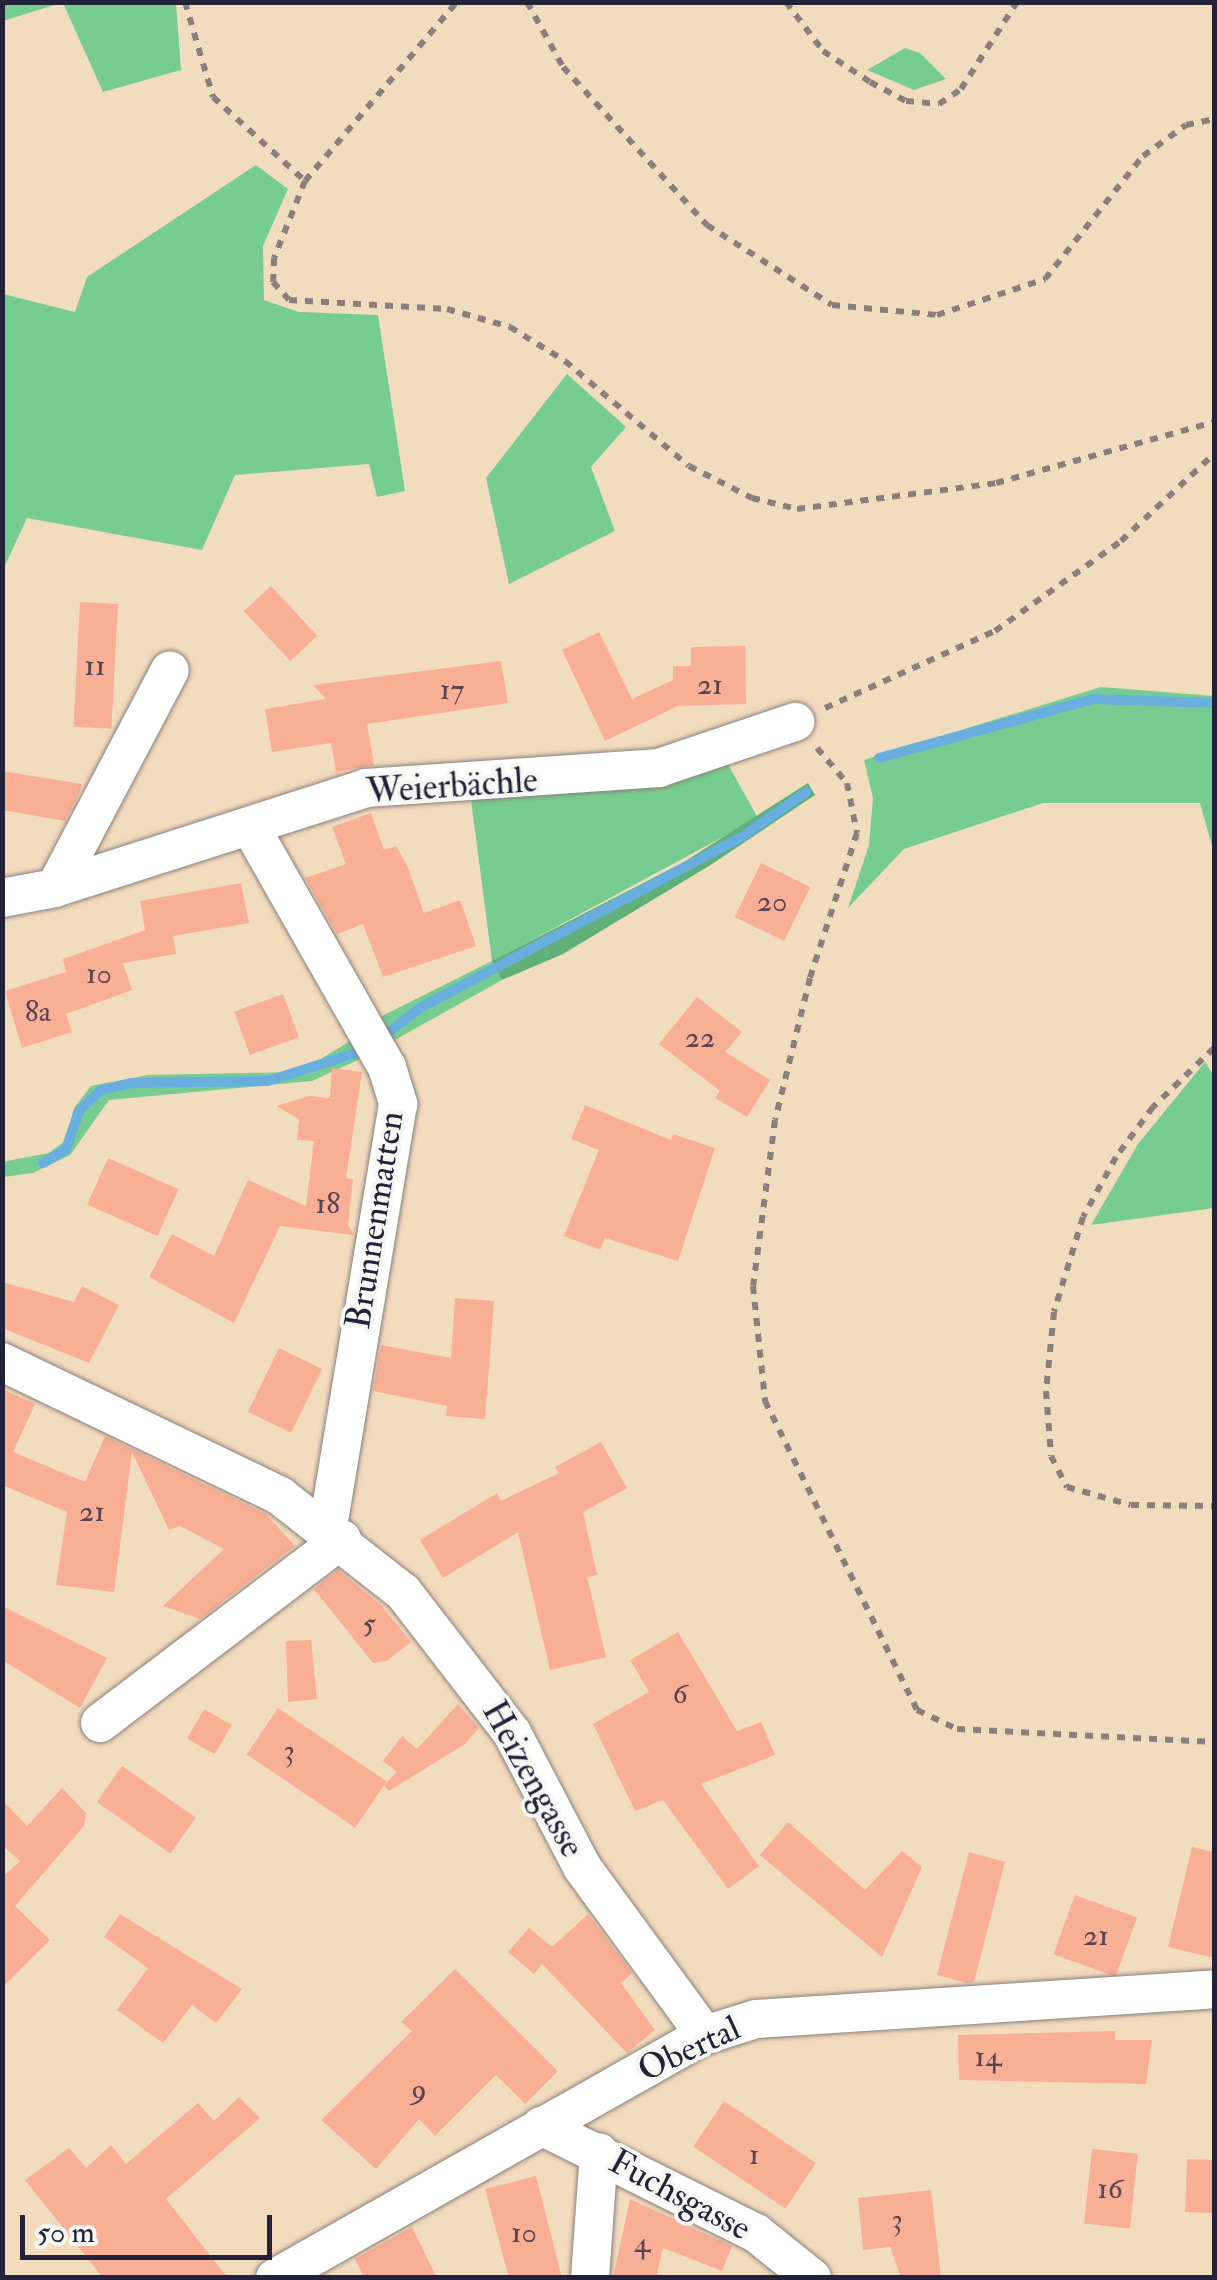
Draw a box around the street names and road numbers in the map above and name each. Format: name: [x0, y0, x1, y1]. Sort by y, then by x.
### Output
street label: Weierbächle: [365, 759, 539, 813]
street label: Brunnenmatten: [337, 1108, 413, 1332]
street label: Heizengasse: [473, 1694, 593, 1864]
street label: Obertal: [631, 2007, 747, 2091]
street label: Fuchsgasse: [602, 2140, 758, 2250]

